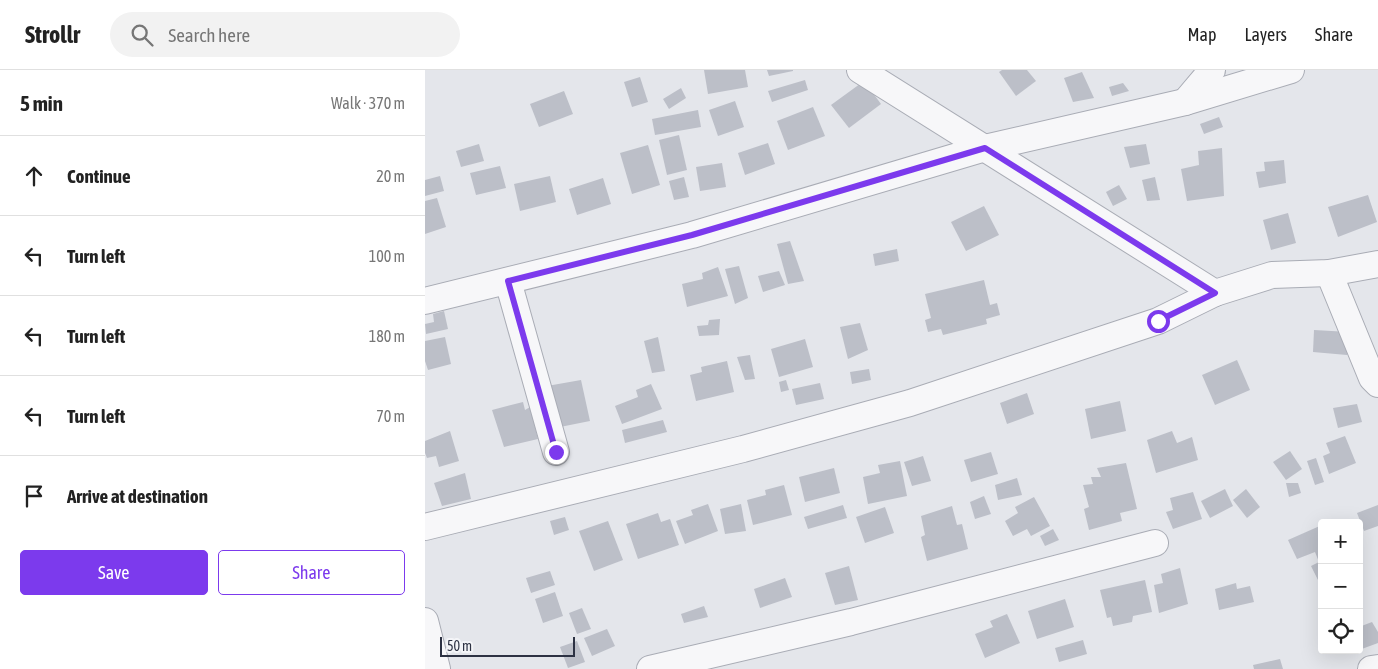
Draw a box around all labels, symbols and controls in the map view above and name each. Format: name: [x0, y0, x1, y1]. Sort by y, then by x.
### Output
search box: [110, 12, 460, 57]
text: Strollr: [25, 21, 80, 48]
icon: search: [128, 21, 156, 49]
text: Search here: [168, 24, 250, 46]
text: Map: [1187, 24, 1216, 45]
text: Layers: [1244, 24, 1287, 45]
text: Share: [1315, 24, 1353, 45]
text: 5 min: [20, 91, 63, 115]
text: Walk · 370 m: [331, 94, 405, 112]
icon: ahead: [20, 162, 48, 190]
text: Continue: [67, 165, 131, 187]
text: 20 m: [376, 167, 405, 185]
icon: left: [20, 242, 48, 270]
text: Turn left: [67, 245, 125, 267]
text: 100 m: [369, 247, 405, 265]
route start: [1147, 310, 1170, 333]
icon: left: [20, 322, 48, 350]
text: Turn left: [67, 325, 125, 347]
text: 180 m: [369, 327, 405, 345]
icon: left: [20, 402, 48, 430]
text: Turn left: [67, 405, 125, 427]
text: 70 m: [376, 407, 405, 425]
route end: [545, 441, 568, 464]
icon: arrive: [20, 482, 48, 510]
text: Arrive at destination: [67, 485, 208, 507]
map controls: [1318, 519, 1363, 654]
button: +: [1318, 519, 1363, 564]
button: Save: [20, 550, 208, 595]
button: Share: [218, 550, 405, 595]
button: −: [1318, 564, 1363, 609]
button: locate: [1318, 609, 1363, 654]
scale bar: [440, 634, 575, 657]
text: 50 m: [447, 638, 472, 654]

